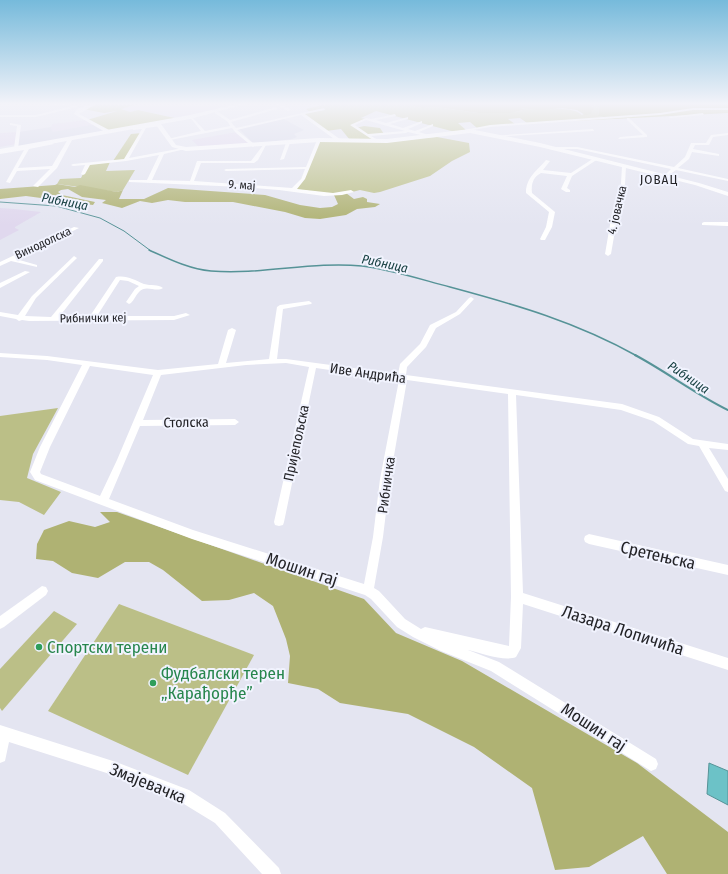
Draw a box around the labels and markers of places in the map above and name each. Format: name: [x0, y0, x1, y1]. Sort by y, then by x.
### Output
place label: Спортски терени: [47, 637, 167, 658]
marker: Спортски терени: [34, 642, 44, 652]
place label: Фудбалски терен „Карађорђе”: [161, 663, 285, 704]
marker: Фудбалски терен „Карађорђе”: [148, 678, 158, 688]

